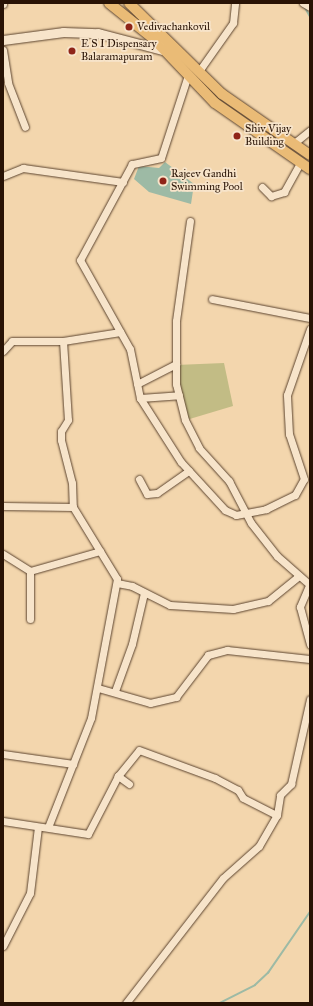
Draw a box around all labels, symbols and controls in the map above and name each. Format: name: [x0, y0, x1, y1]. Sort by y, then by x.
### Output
place label: Vedivachankovil: [137, 20, 210, 34]
marker: Vedivachankovil: [124, 22, 134, 32]
place label: E S I Dispensary Balaramapuram: [81, 38, 157, 64]
marker: E S I Dispensary Balaramapuram: [66, 45, 78, 57]
place label: Shiv Vijay Building: [245, 123, 291, 149]
marker: Shiv Vijay Building: [232, 131, 242, 141]
place label: Rajeev Gandhi Swimming Pool: [171, 168, 243, 194]
marker: Rajeev Gandhi Swimming Pool: [158, 176, 168, 186]

